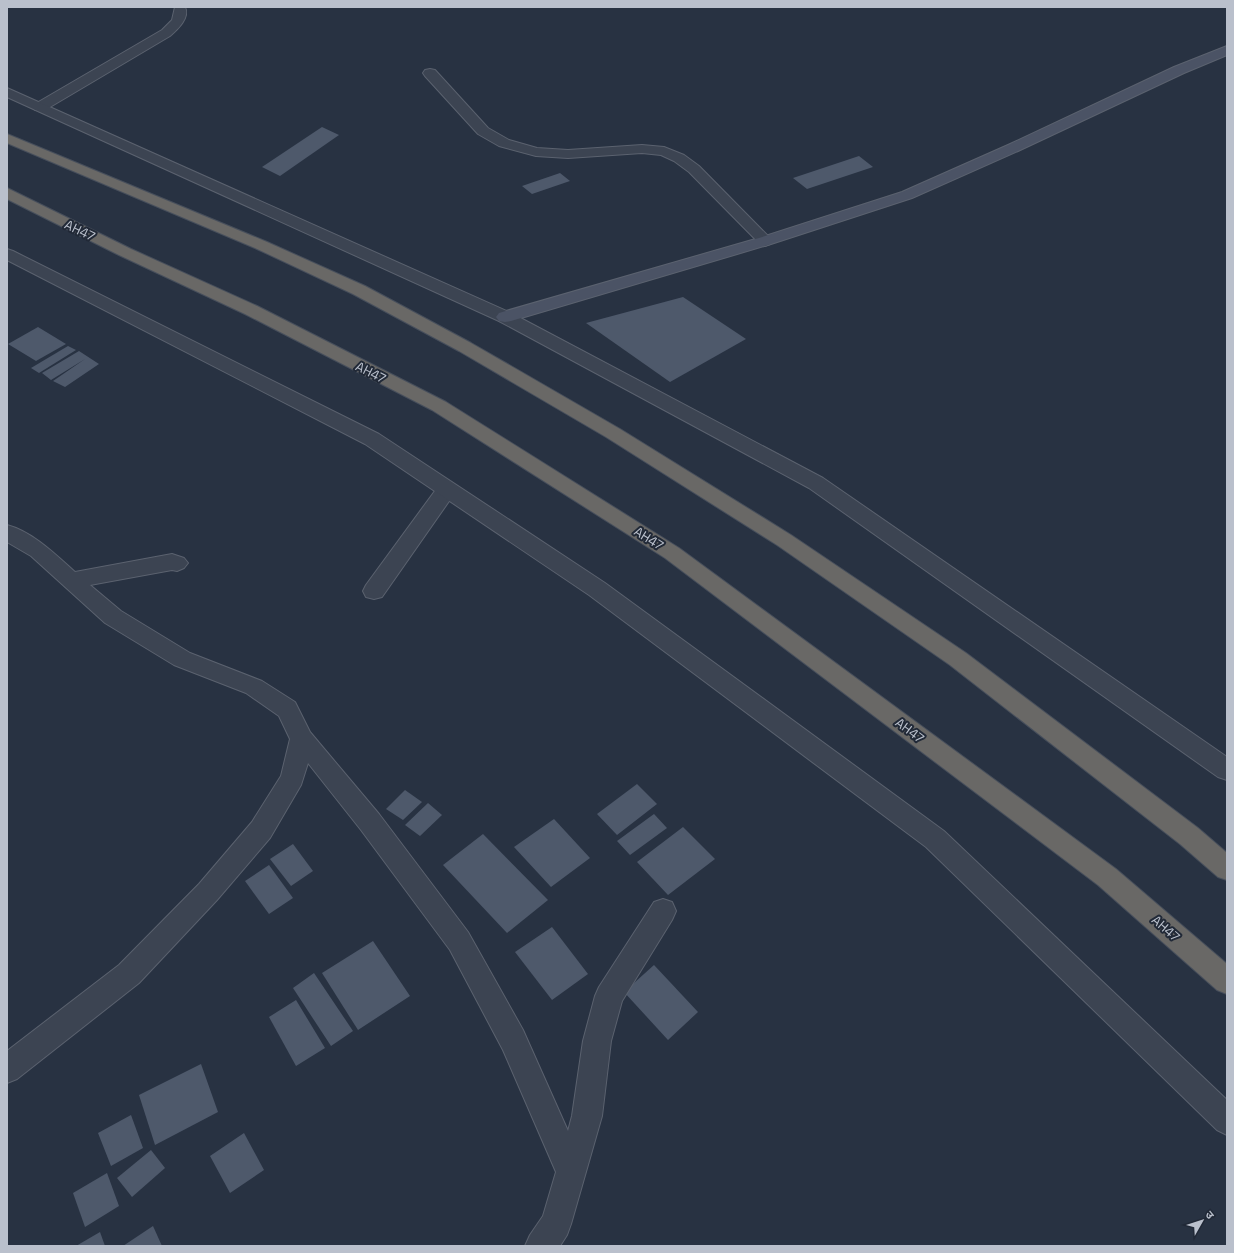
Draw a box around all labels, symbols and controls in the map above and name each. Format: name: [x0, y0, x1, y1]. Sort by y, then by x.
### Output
street label: AH47: [62, 216, 98, 245]
street label: AH47: [353, 358, 389, 387]
street label: AH47: [631, 523, 667, 554]
street label: AH47: [892, 714, 927, 747]
street label: AH47: [1148, 912, 1183, 945]
north arrow: [1182, 1201, 1222, 1241]
text: उ: [1202, 1208, 1218, 1222]

